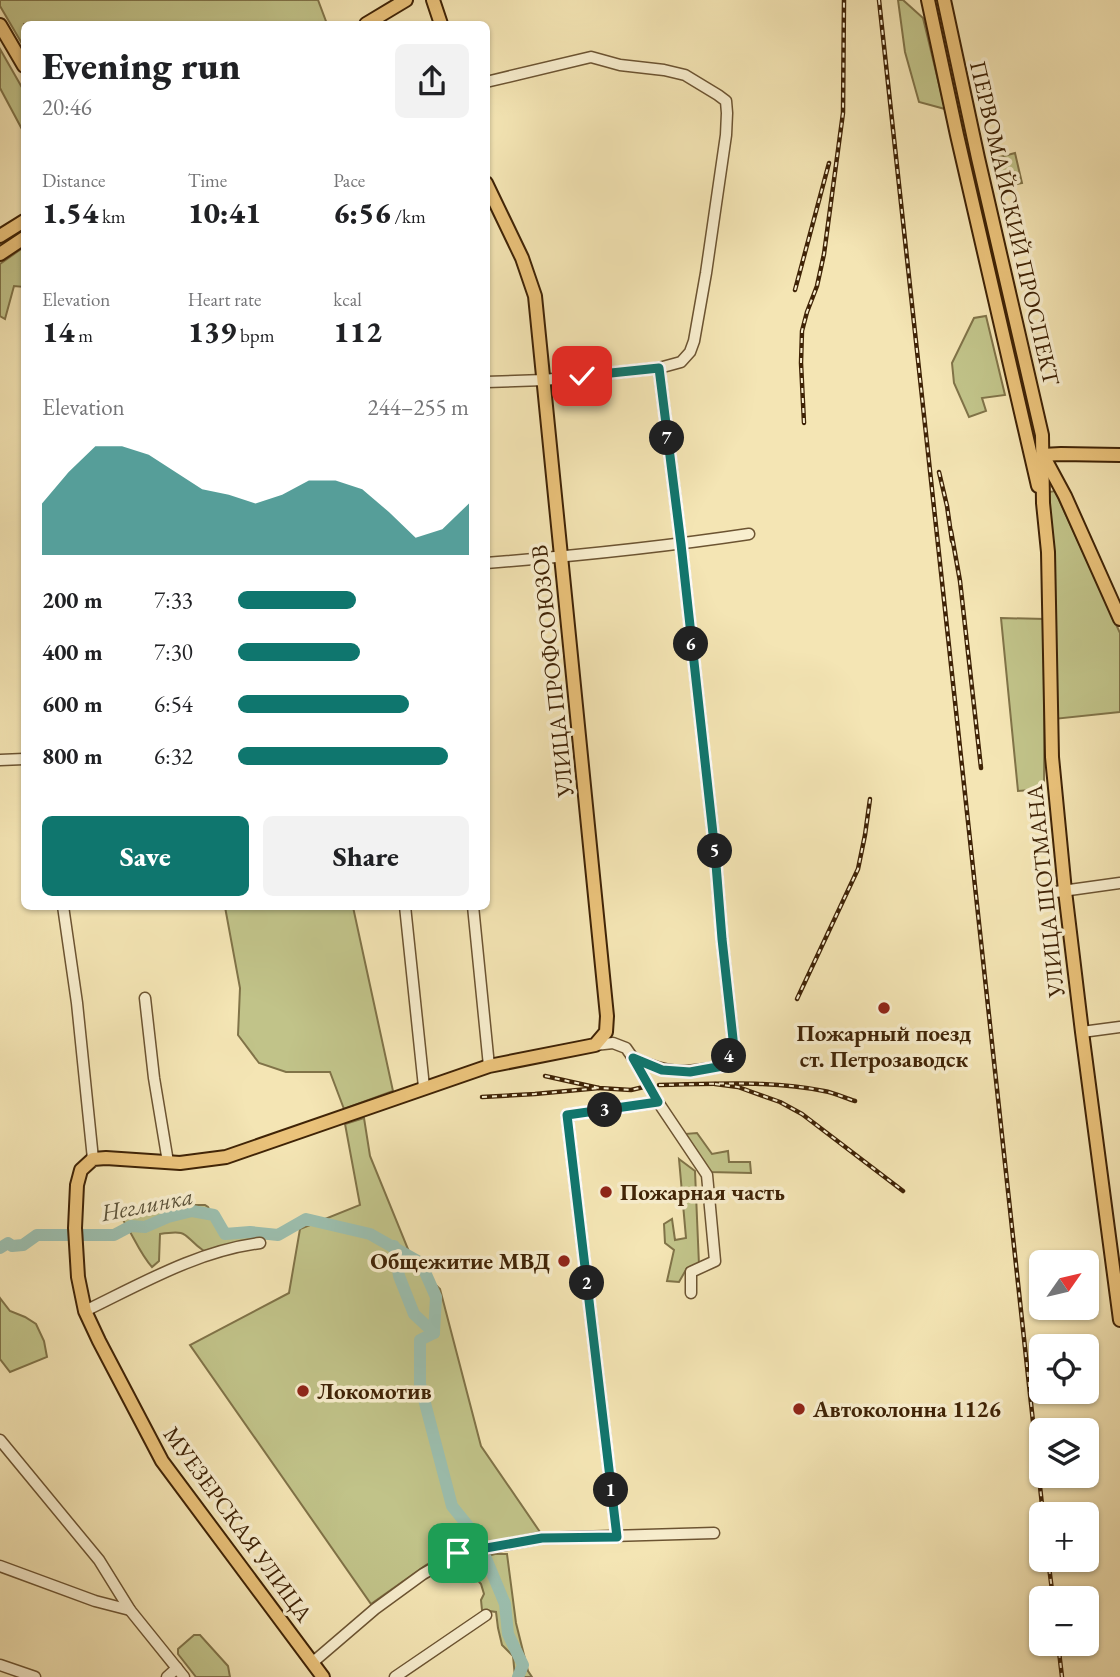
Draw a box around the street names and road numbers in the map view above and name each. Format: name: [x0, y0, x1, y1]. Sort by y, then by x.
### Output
street label: ПЕРВОМАЙСКИЙ ПРОСПЕКТ: [963, 58, 1067, 389]
street label: УЛИЦА ПРОФСОЮЗОВ: [524, 543, 580, 800]
street label: УЛИЦА ШОТМАНА: [1019, 782, 1071, 1000]
street label: МУЕЗЕРСКАЯ УЛИЦА: [157, 1420, 320, 1629]

